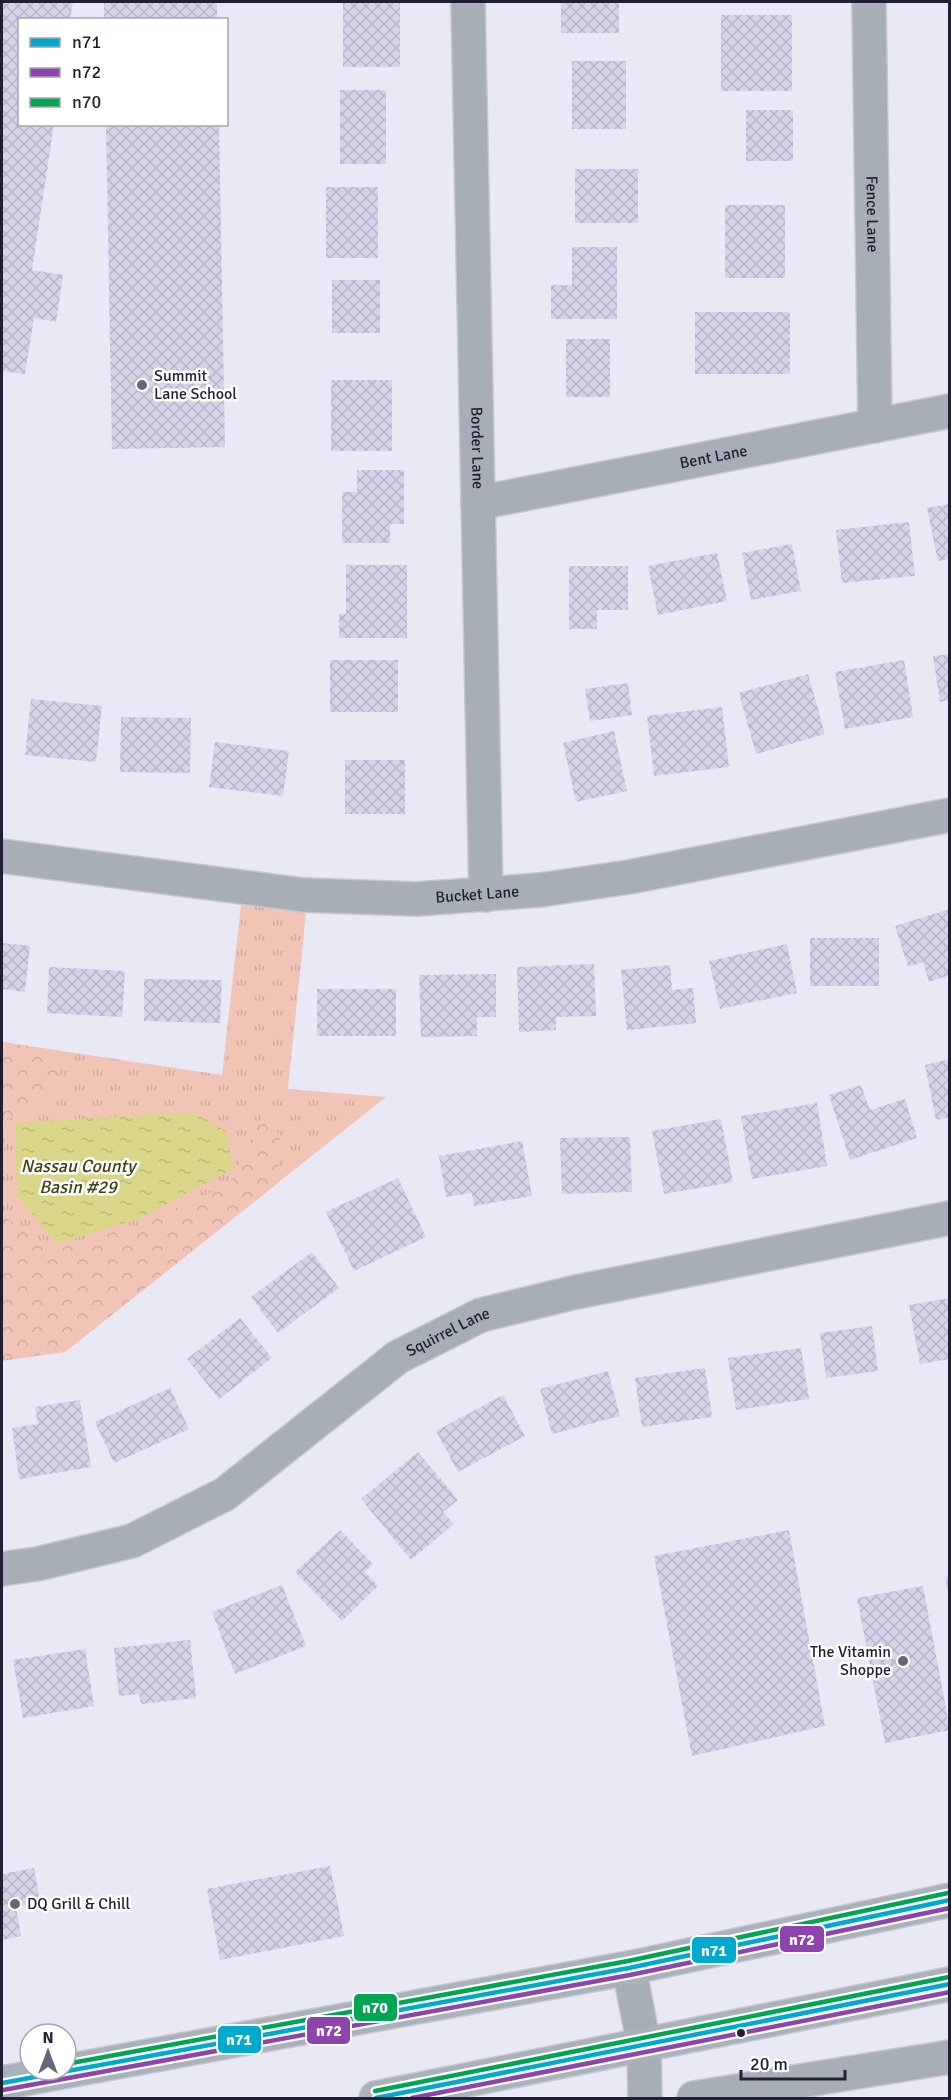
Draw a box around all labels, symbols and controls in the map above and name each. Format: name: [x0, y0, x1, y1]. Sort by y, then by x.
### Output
legend: [18, 18, 228, 126]
text: n71: [72, 31, 101, 53]
text: n72: [72, 61, 101, 83]
text: n70: [72, 91, 101, 113]
street label: Fence Lane: [861, 175, 883, 252]
place label: Summit Lane School: [154, 366, 237, 404]
marker: Summit Lane School: [135, 378, 149, 392]
street label: Border Lane: [466, 406, 488, 489]
street label: Bent Lane: [678, 441, 749, 473]
street label: Bucket Lane: [435, 882, 520, 908]
water label: Nassau County Basin #29: [21, 1155, 138, 1198]
street label: Squirrel Lane: [403, 1303, 492, 1361]
place label: The Vitamin Shoppe: [810, 1642, 891, 1680]
marker: The Vitamin Shoppe: [896, 1654, 910, 1668]
place label: DQ Grill & Chill: [27, 1894, 131, 1914]
marker: DQ Grill & Chill: [8, 1897, 22, 1911]
line badge: n72: [779, 1925, 825, 1953]
text: n72: [789, 1930, 815, 1950]
line badge: n71: [691, 1936, 737, 1964]
text: n71: [701, 1941, 727, 1961]
line badge: n70: [353, 1993, 398, 2022]
text: n70: [362, 1998, 388, 2018]
line badge: n72: [306, 2016, 351, 2045]
text: n72: [316, 2021, 342, 2041]
north arrow: [18, 2022, 78, 2082]
line badge: n71: [217, 2025, 262, 2054]
unlabelled marker: [735, 2027, 747, 2039]
text: N: [42, 2028, 54, 2048]
text: n71: [226, 2030, 252, 2050]
scale bar: [741, 2043, 844, 2081]
text: 20 m: [750, 2053, 788, 2075]

